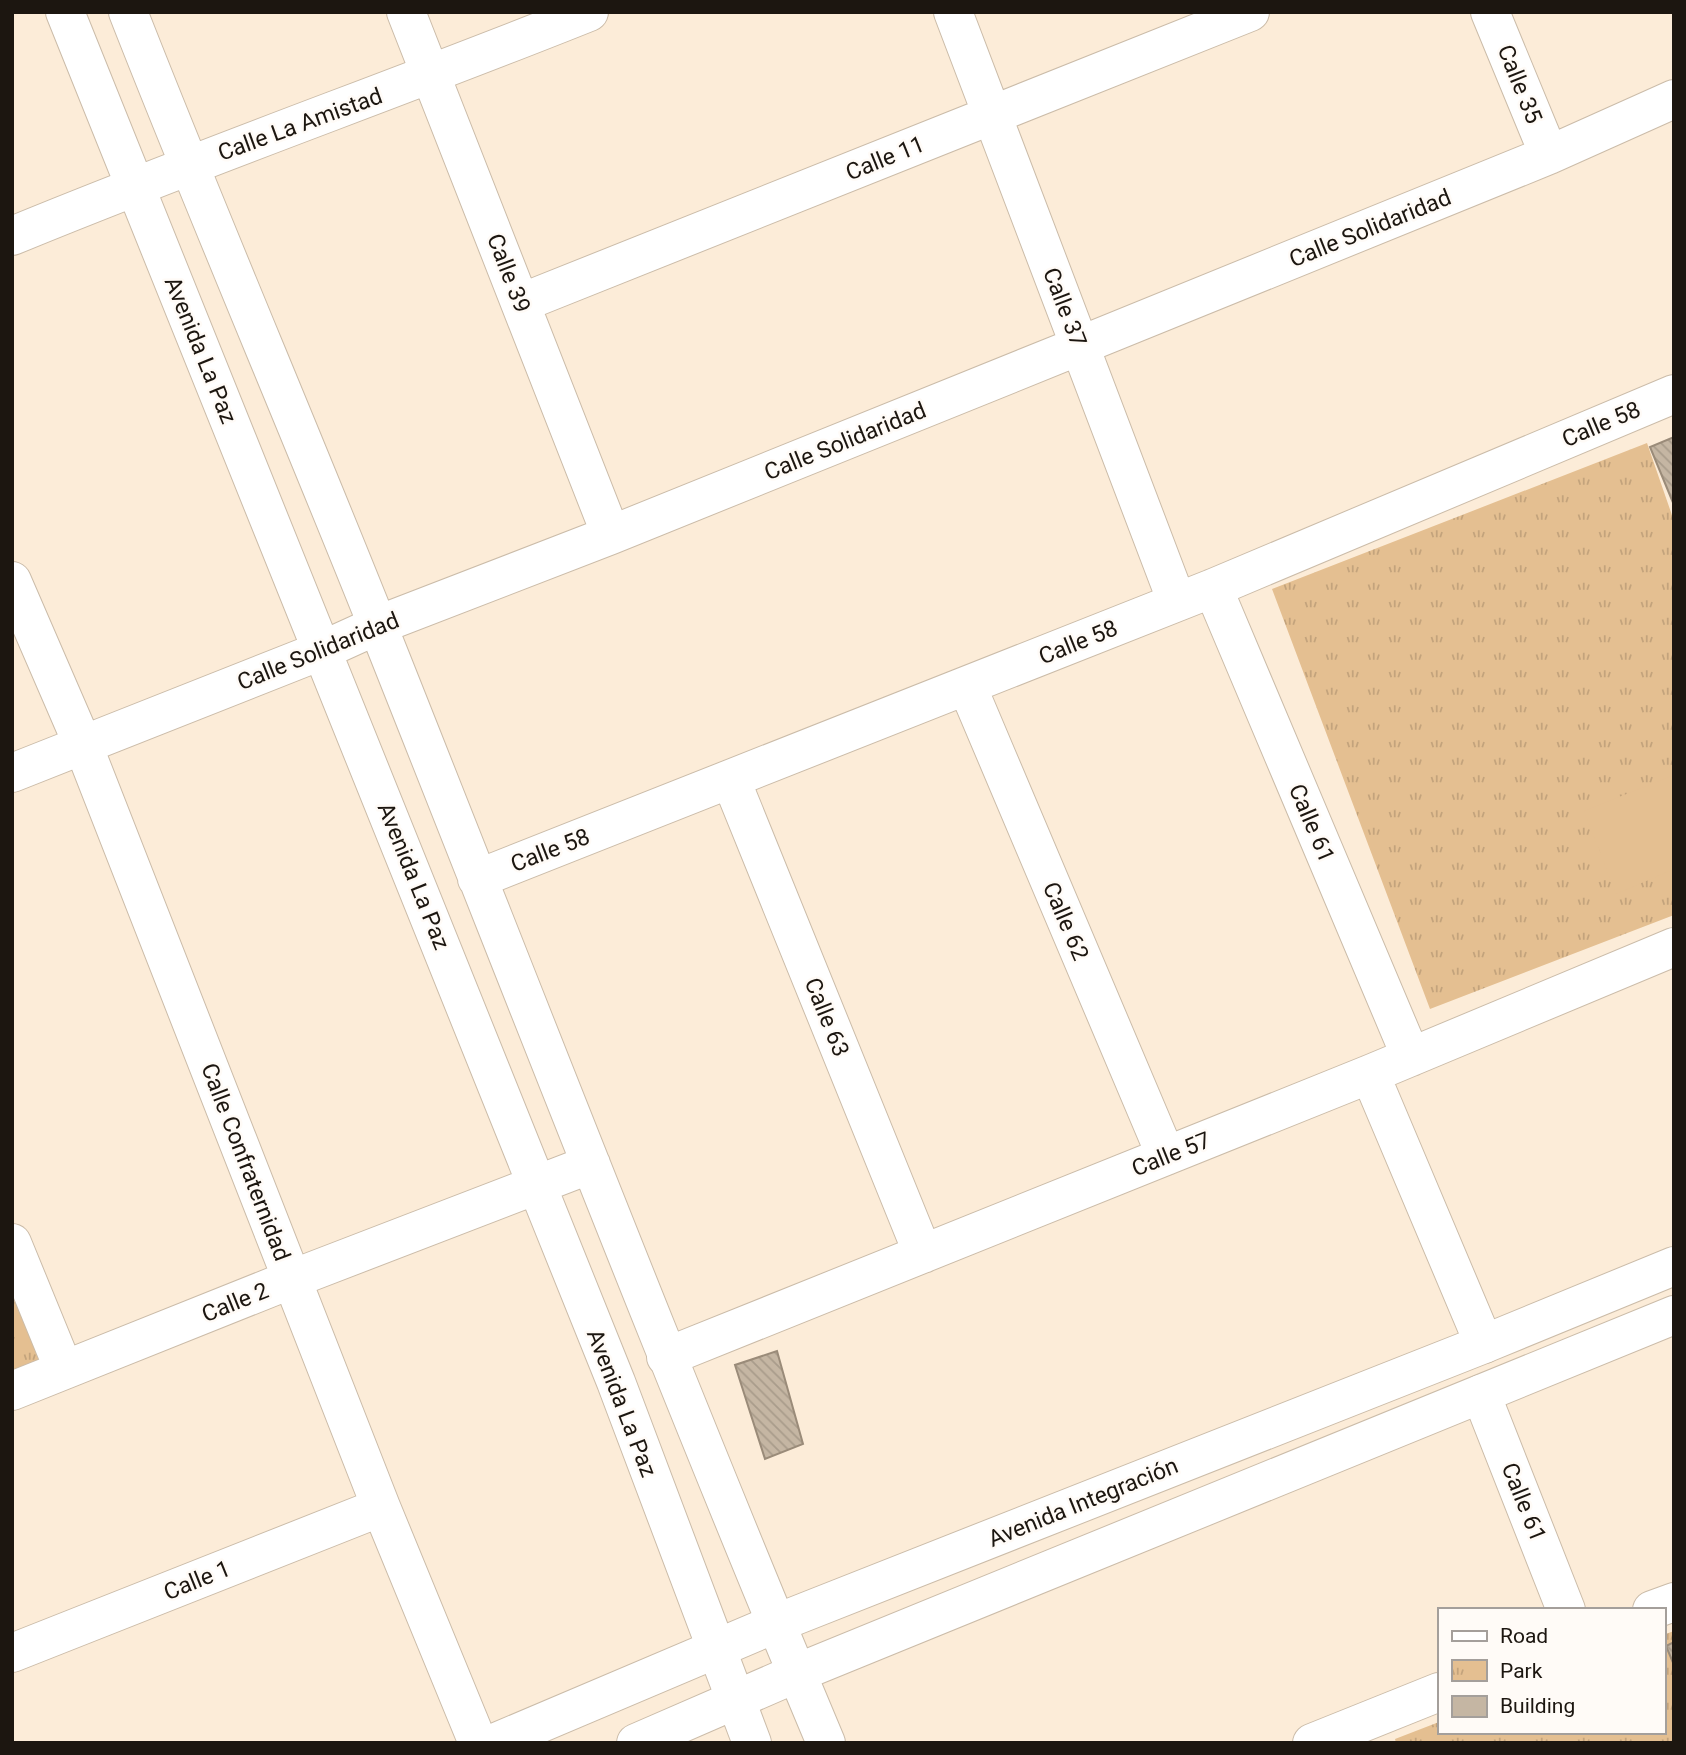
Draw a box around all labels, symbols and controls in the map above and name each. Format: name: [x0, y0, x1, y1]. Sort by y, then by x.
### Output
street label: Calle 35: [1492, 41, 1548, 128]
street label: Calle La Amistad: [214, 82, 386, 167]
street label: Calle 11: [842, 131, 928, 186]
street label: Calle Solidaridad: [1285, 184, 1455, 273]
street label: Calle 39: [481, 230, 536, 316]
street label: Calle 37: [1037, 264, 1092, 350]
street label: Avenida La Paz: [159, 273, 242, 428]
street label: Calle 58: [1558, 396, 1644, 453]
street label: Calle Solidaridad: [760, 397, 930, 486]
street label: Calle Solidaridad: [233, 607, 403, 696]
street label: Calle 58: [1035, 615, 1121, 670]
street label: Calle 61: [1283, 780, 1340, 866]
street label: Avenida La Paz: [372, 799, 455, 954]
street label: Calle 58: [507, 823, 593, 878]
street label: Calle 62: [1037, 878, 1094, 964]
street label: Calle 63: [799, 974, 854, 1060]
street label: Calle Confraternidad: [195, 1060, 296, 1265]
street label: Calle 57: [1128, 1127, 1214, 1182]
street label: Calle 2: [198, 1277, 273, 1328]
street label: Avenida La Paz: [581, 1326, 662, 1481]
street label: Avenida Integración: [984, 1452, 1182, 1553]
street label: Calle 61: [1496, 1459, 1551, 1545]
street label: Calle 1: [160, 1555, 234, 1606]
legend: [1438, 1608, 1665, 1734]
text: Road: [1500, 1624, 1548, 1648]
text: Park: [1500, 1659, 1543, 1683]
text: Building: [1500, 1694, 1575, 1718]

